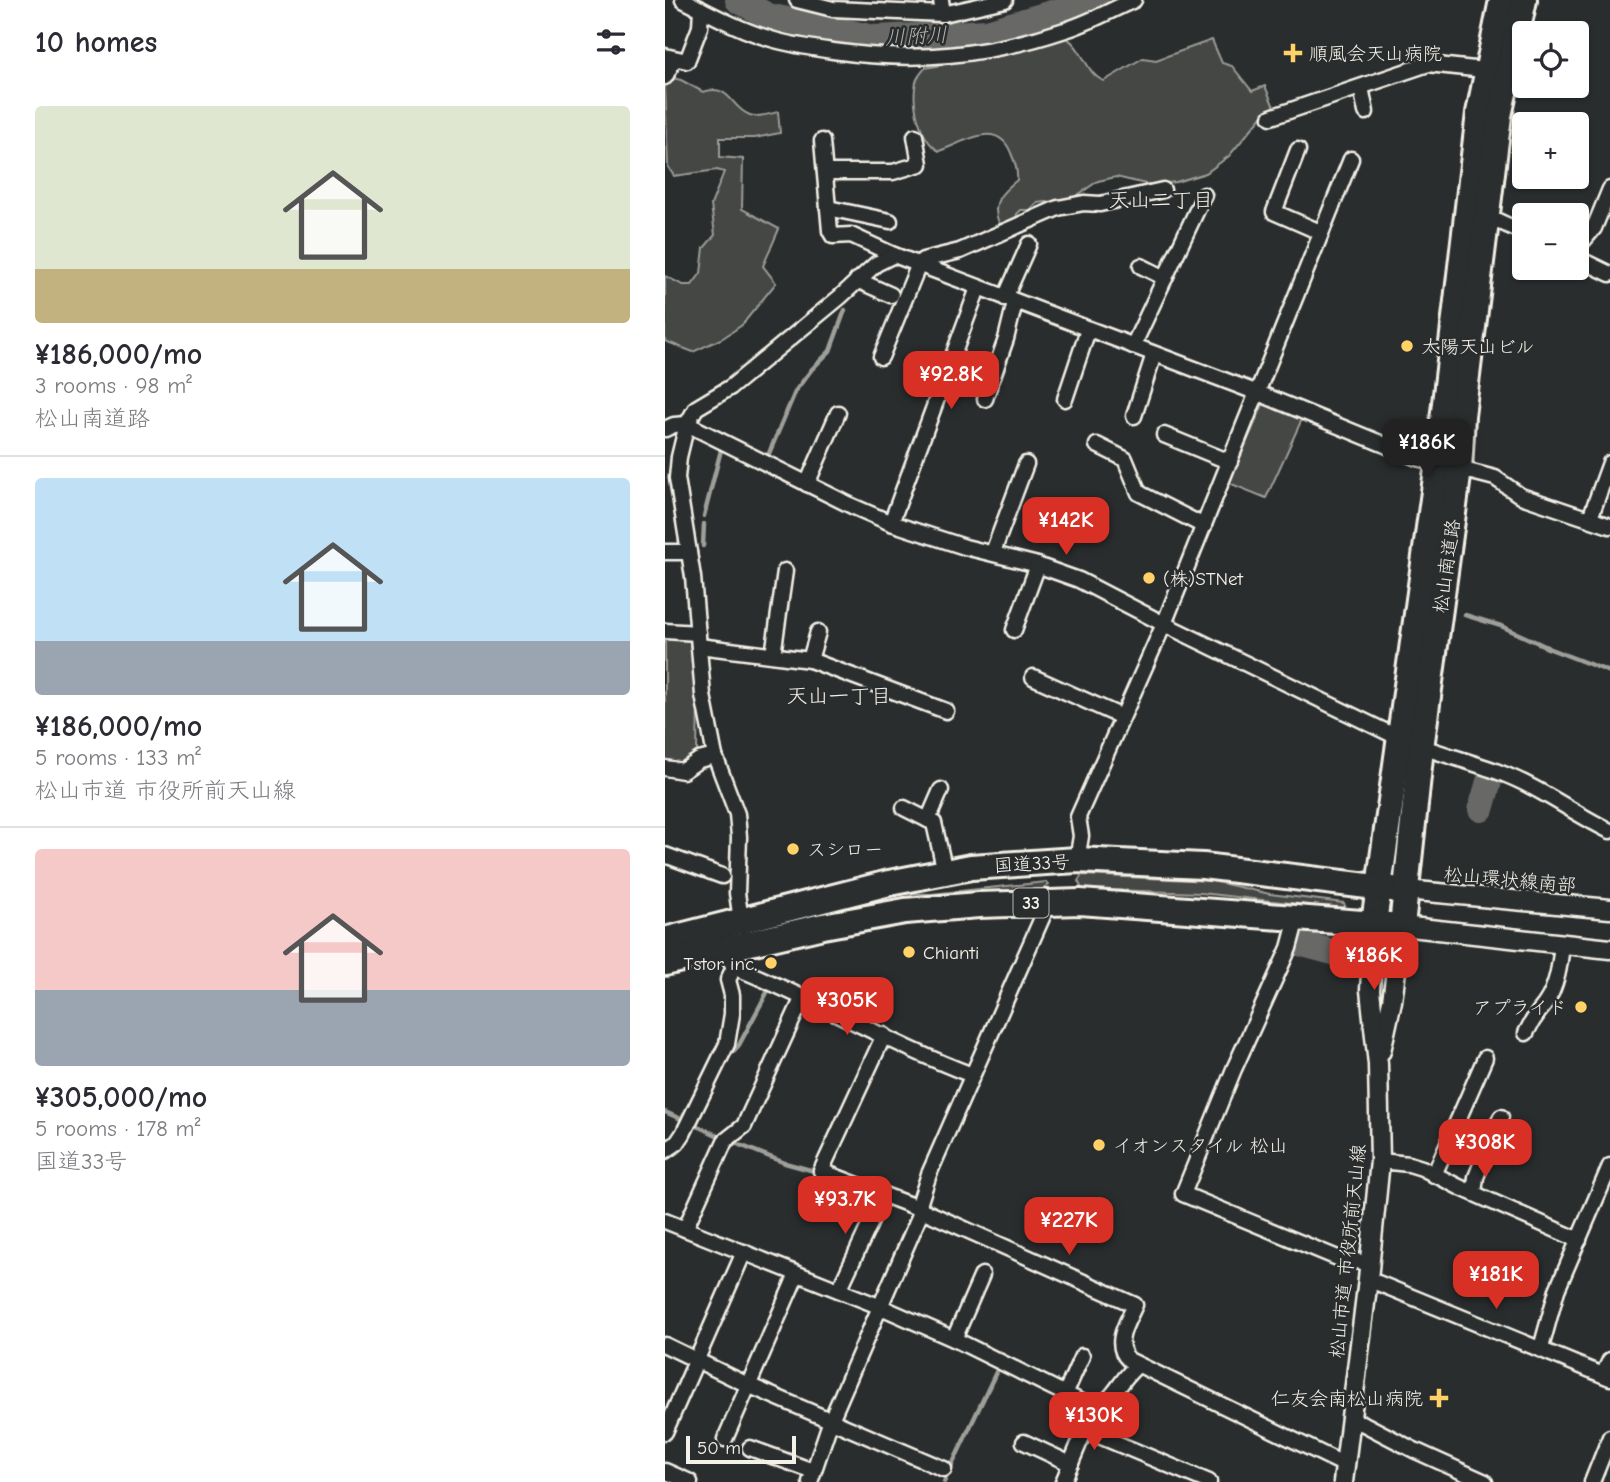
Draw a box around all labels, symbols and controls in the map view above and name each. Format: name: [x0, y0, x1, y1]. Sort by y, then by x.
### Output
map controls: [1512, 21, 1589, 280]
button: locate: [1512, 21, 1589, 98]
water label: 川附川: [884, 22, 948, 50]
icon: filters: [592, 23, 630, 61]
text: 10 homes: [35, 25, 157, 60]
marker: 順風会天山病院: [1283, 43, 1303, 63]
place label: 順風会天山病院: [1309, 43, 1442, 65]
button: +: [1512, 112, 1589, 189]
icon: home: [270, 152, 396, 278]
district label: 天山二丁目: [1109, 188, 1214, 212]
button: −: [1512, 203, 1589, 280]
place label: 太陽天山ビル: [1421, 336, 1535, 358]
text: ¥186,000/mo: [35, 337, 202, 372]
marker: 太陽天山ビル: [1399, 338, 1415, 354]
pin: ¥92.8K: [894, 352, 1008, 411]
text: ¥92.8K: [919, 360, 983, 387]
text: 3 rooms · 98 m²: [35, 372, 192, 399]
text: 松山南道路: [35, 405, 150, 432]
pin: ¥186K: [1378, 420, 1476, 479]
text: ¥186K: [1398, 428, 1456, 455]
pin: ¥142K: [1017, 498, 1115, 557]
text: ¥142K: [1038, 506, 1094, 533]
street label: 松山南道路: [1429, 518, 1464, 615]
icon: home: [270, 524, 396, 650]
place label: (株)STNet: [1163, 568, 1244, 590]
marker: (株)STNet: [1141, 570, 1157, 586]
district label: 天山一丁目: [787, 684, 892, 708]
text: ¥186,000/mo: [35, 709, 202, 744]
text: 5 rooms · 133 m²: [35, 744, 201, 771]
text: 松山市道 市役所前天山線: [35, 777, 296, 804]
place label: スシロー: [807, 839, 883, 861]
marker: スシロー: [785, 841, 801, 857]
street label: 国道33号: [993, 851, 1071, 877]
street label: 松山環状線南部: [1443, 863, 1577, 897]
road number: 33: [1013, 888, 1049, 918]
icon: home: [270, 895, 396, 1021]
pin: ¥186K: [1325, 932, 1423, 992]
text: ¥186K: [1345, 941, 1403, 968]
place label: Chianti: [923, 942, 979, 964]
marker: Chianti: [901, 944, 917, 960]
place label: Tstor inc.: [683, 953, 757, 975]
marker: Tstor inc.: [763, 955, 779, 971]
pin: ¥305K: [798, 978, 896, 1037]
text: ¥305K: [817, 986, 877, 1013]
place label: アプライド: [1473, 997, 1567, 1019]
marker: アプライド: [1573, 999, 1589, 1015]
text: ¥305,000/mo: [35, 1080, 207, 1115]
text: 5 rooms · 178 m²: [35, 1115, 200, 1142]
pin: ¥308K: [1436, 1120, 1534, 1179]
text: ¥308K: [1455, 1128, 1515, 1155]
place label: イオンスタイル 松山: [1113, 1135, 1288, 1157]
marker: イオンスタイル 松山: [1091, 1137, 1107, 1153]
street label: 松山市道 市役所前天山線: [1326, 1143, 1370, 1359]
text: 国道33号: [35, 1148, 127, 1175]
pin: ¥93.7K: [788, 1176, 902, 1236]
text: ¥93.7K: [814, 1185, 876, 1212]
pin: ¥227K: [1020, 1198, 1118, 1257]
text: ¥227K: [1040, 1206, 1098, 1233]
pin: ¥181K: [1447, 1252, 1545, 1311]
text: ¥181K: [1469, 1260, 1523, 1287]
place label: 仁友会南松山病院: [1271, 1388, 1423, 1410]
marker: 仁友会南松山病院: [1429, 1388, 1449, 1408]
pin: ¥130K: [1045, 1392, 1143, 1452]
text: ¥130K: [1065, 1401, 1123, 1428]
scale bar: [686, 1433, 796, 1465]
text: 50 m: [697, 1437, 741, 1459]

